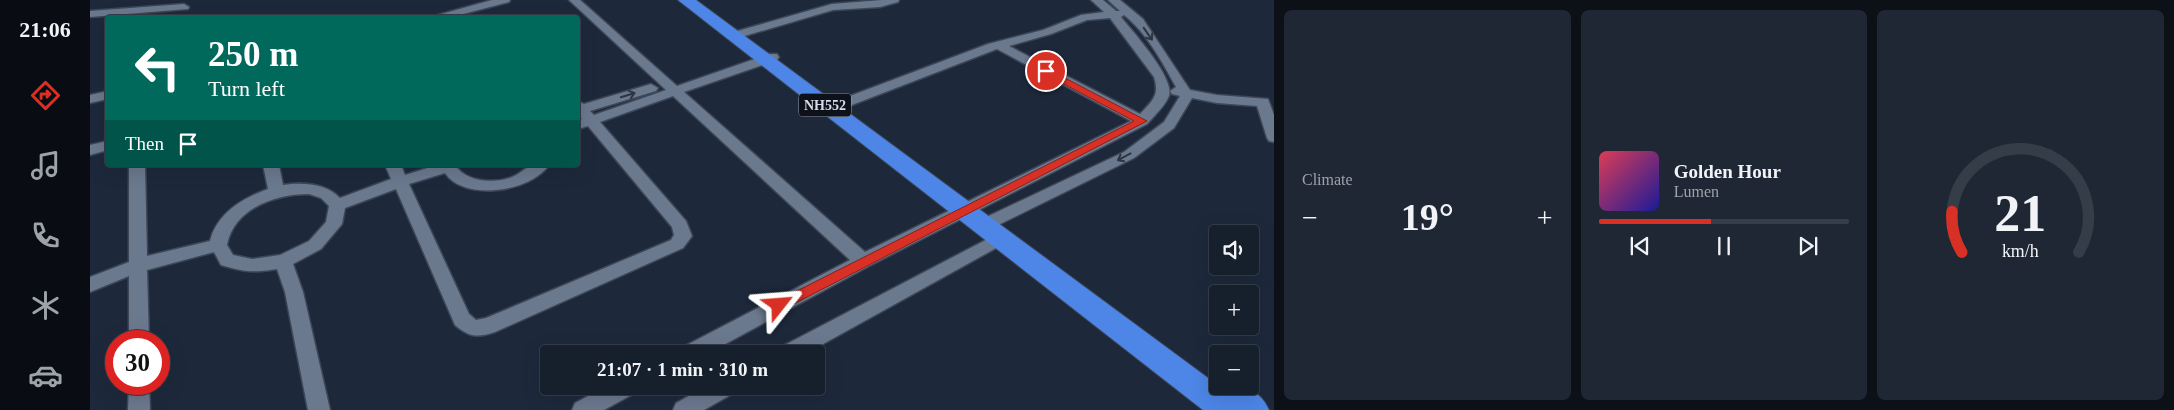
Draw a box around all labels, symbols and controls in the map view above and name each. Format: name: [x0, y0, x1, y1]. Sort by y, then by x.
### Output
text: 21:06: [19, 17, 71, 42]
one-way arrow: [1143, 27, 1153, 41]
icon: left: [125, 35, 190, 100]
text: 250 m: [208, 35, 298, 74]
pin: [1025, 50, 1067, 92]
icon: arrive: [1032, 57, 1060, 85]
text: Turn left: [208, 76, 285, 101]
icon: directions: [28, 78, 63, 113]
one-way arrow: [620, 89, 636, 99]
road number: NH552: [799, 94, 851, 116]
icon: arrive: [174, 130, 202, 158]
text: Then: [125, 133, 164, 154]
icon: music: [28, 148, 63, 183]
one-way arrow: [1117, 152, 1132, 162]
text: Golden Hour: [1674, 161, 1781, 182]
text: Climate: [1302, 171, 1353, 188]
text: Lumen: [1674, 183, 1719, 200]
text: 21: [1995, 185, 2047, 242]
text: 19°: [1401, 196, 1454, 238]
text: −: [1302, 202, 1318, 233]
text: +: [1537, 202, 1553, 233]
icon: phone: [28, 218, 63, 253]
map controls: [1209, 225, 1259, 395]
button: sound: [1209, 225, 1259, 275]
icon: previous: [1626, 232, 1654, 260]
icon: pause: [1710, 232, 1738, 260]
icon: next: [1794, 232, 1822, 260]
text: km/h: [2002, 241, 2039, 261]
position arrow: [752, 278, 804, 330]
button: +: [1209, 285, 1259, 335]
icon: climate: [28, 288, 63, 323]
speed limit sign: 30: [105, 330, 170, 395]
button: −: [1209, 345, 1259, 395]
icon: car: [28, 358, 63, 393]
text: 21:07 · 1 min · 310 m: [597, 359, 768, 380]

